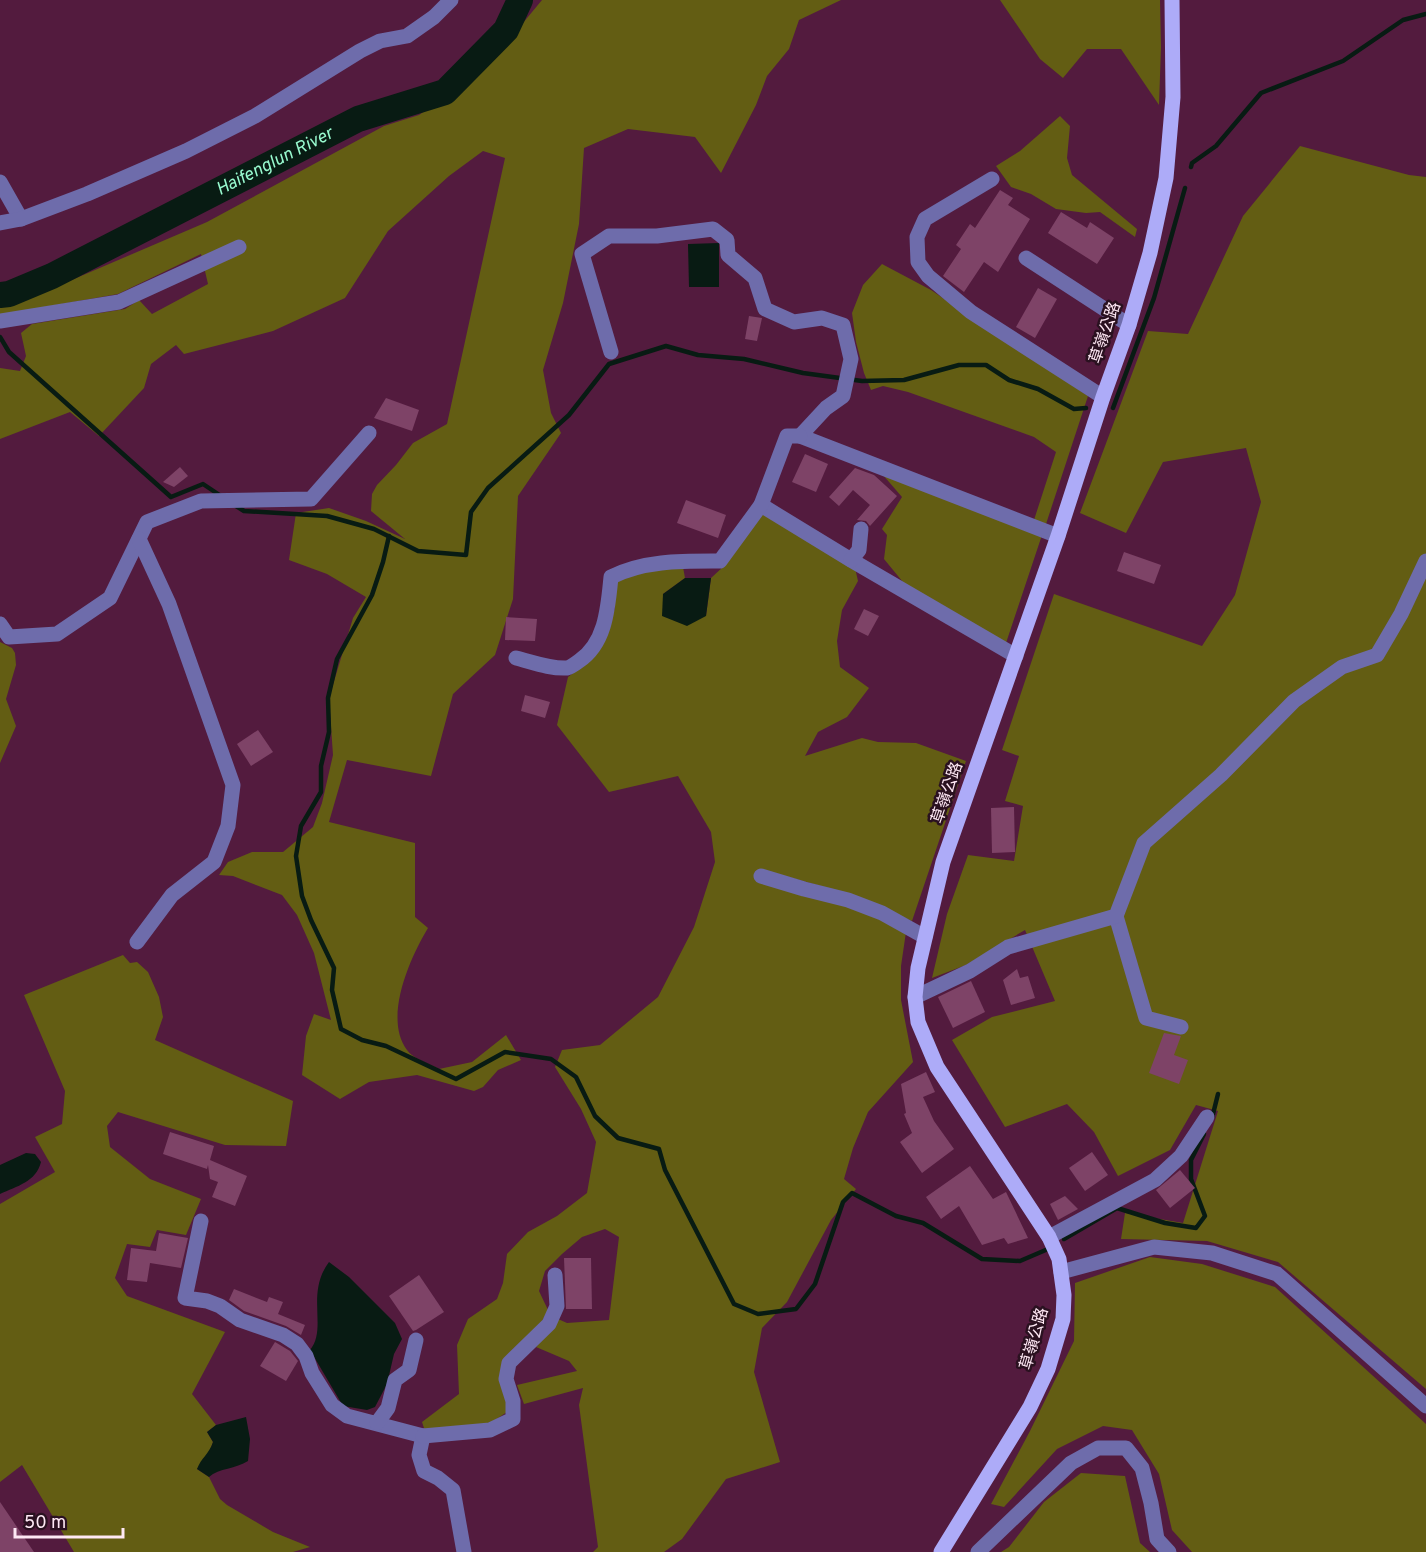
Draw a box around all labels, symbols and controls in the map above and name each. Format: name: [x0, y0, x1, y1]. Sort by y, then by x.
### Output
water label: Haifenglun River: [212, 121, 339, 201]
street label: 草嶺公路: [1086, 299, 1126, 367]
street label: 草嶺公路: [928, 759, 968, 827]
street label: 草嶺公路: [1017, 1305, 1053, 1373]
scale bar: [15, 1501, 123, 1539]
text: 50 m: [24, 1512, 66, 1535]

